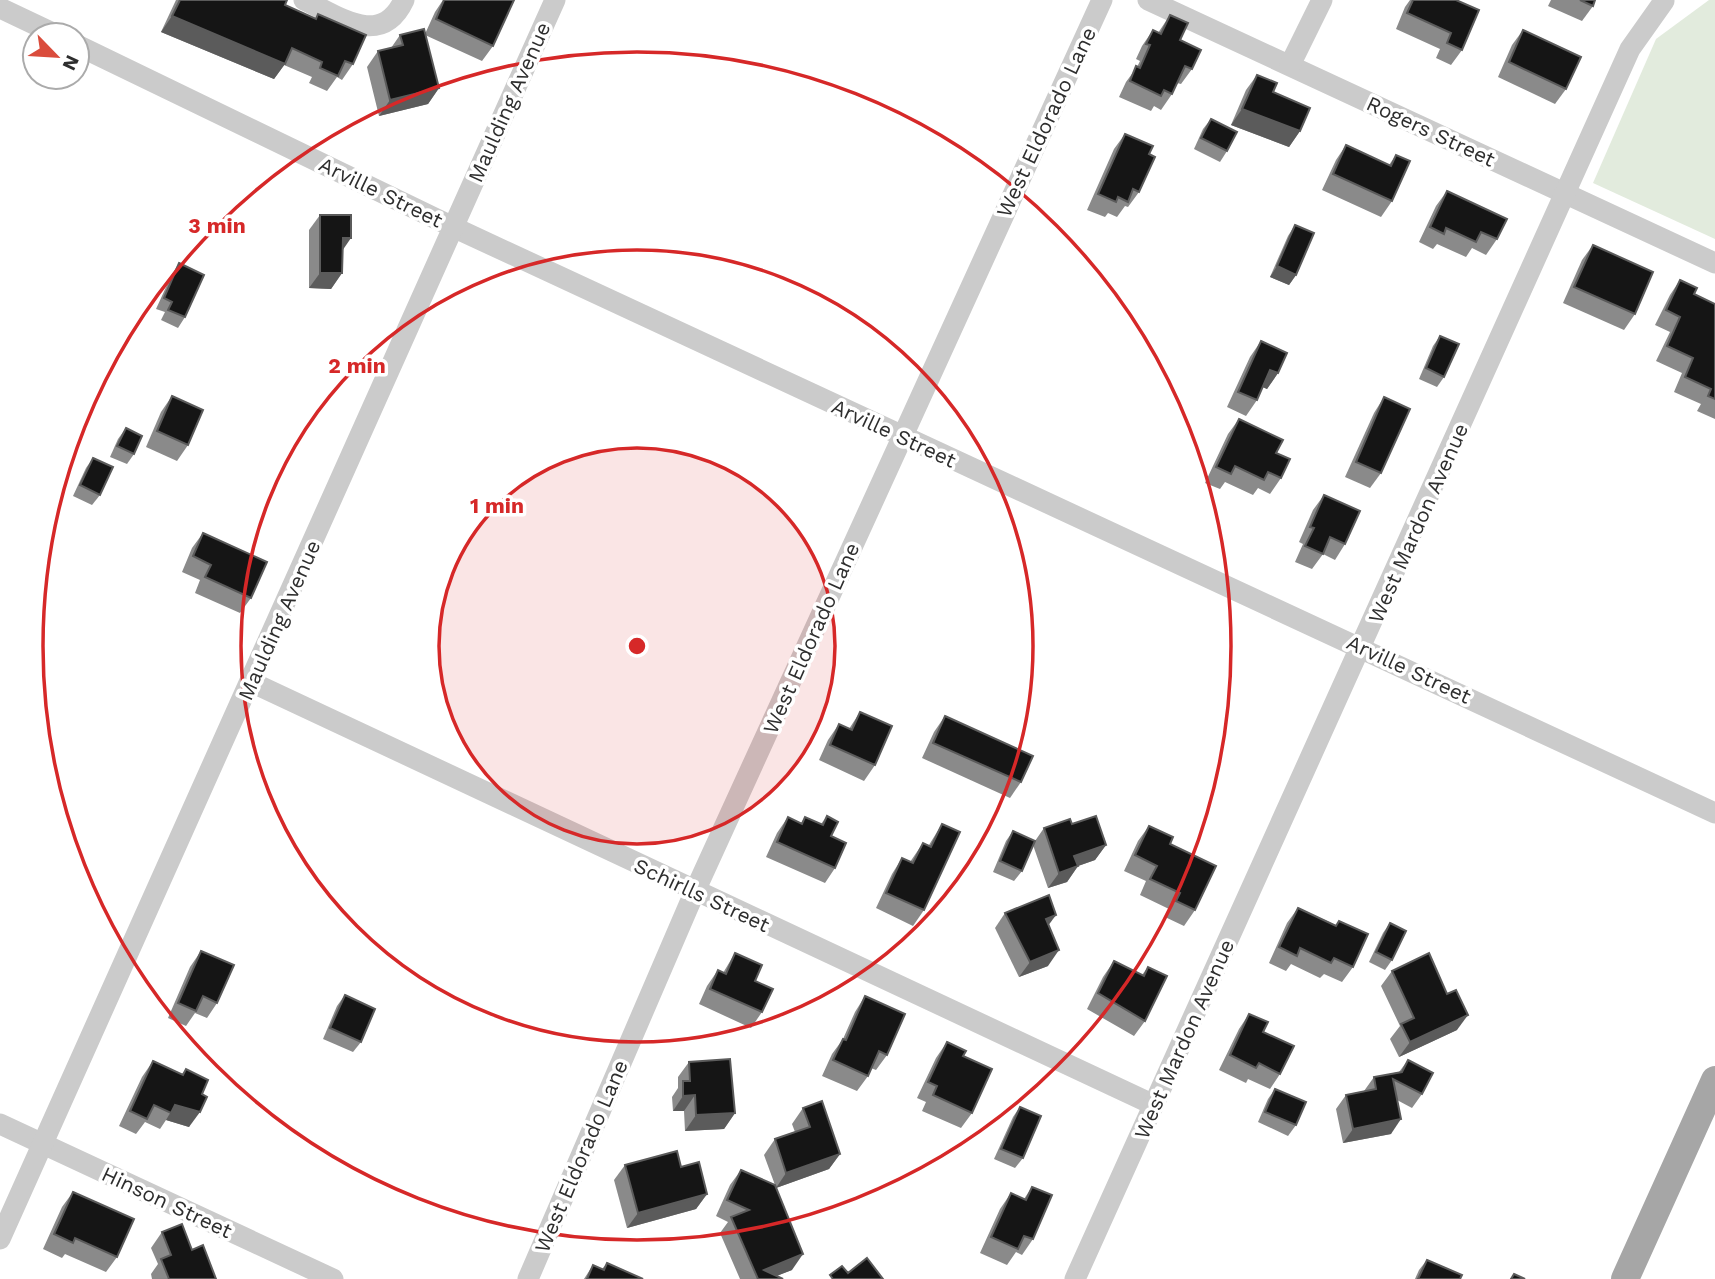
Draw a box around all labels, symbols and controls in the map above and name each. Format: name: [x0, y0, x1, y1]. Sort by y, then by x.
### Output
street label: Maulding Avenue: [462, 18, 556, 186]
north arrow: [21, 21, 91, 91]
street label: West Eldorado Lane: [991, 23, 1101, 221]
text: N: [58, 52, 84, 74]
street label: Rogers Street: [1363, 90, 1499, 172]
street label: Arville Street: [315, 151, 447, 233]
text: 3 min: [188, 213, 246, 238]
text: 2 min: [328, 353, 386, 378]
street label: Arville Street: [828, 393, 960, 473]
street label: West Mardon Avenue: [1363, 419, 1473, 627]
text: 1 min: [470, 493, 524, 518]
street label: Maulding Avenue: [232, 536, 326, 704]
street label: West Eldorado Lane: [758, 538, 864, 738]
street label: Arville Street: [1343, 629, 1475, 709]
centre of rings: [625, 634, 649, 658]
street label: Schirlls Street: [630, 853, 774, 937]
street label: West Mardon Avenue: [1129, 935, 1239, 1143]
street label: West Eldorado Lane: [529, 1056, 633, 1256]
street label: Hinson Street: [98, 1161, 236, 1243]

